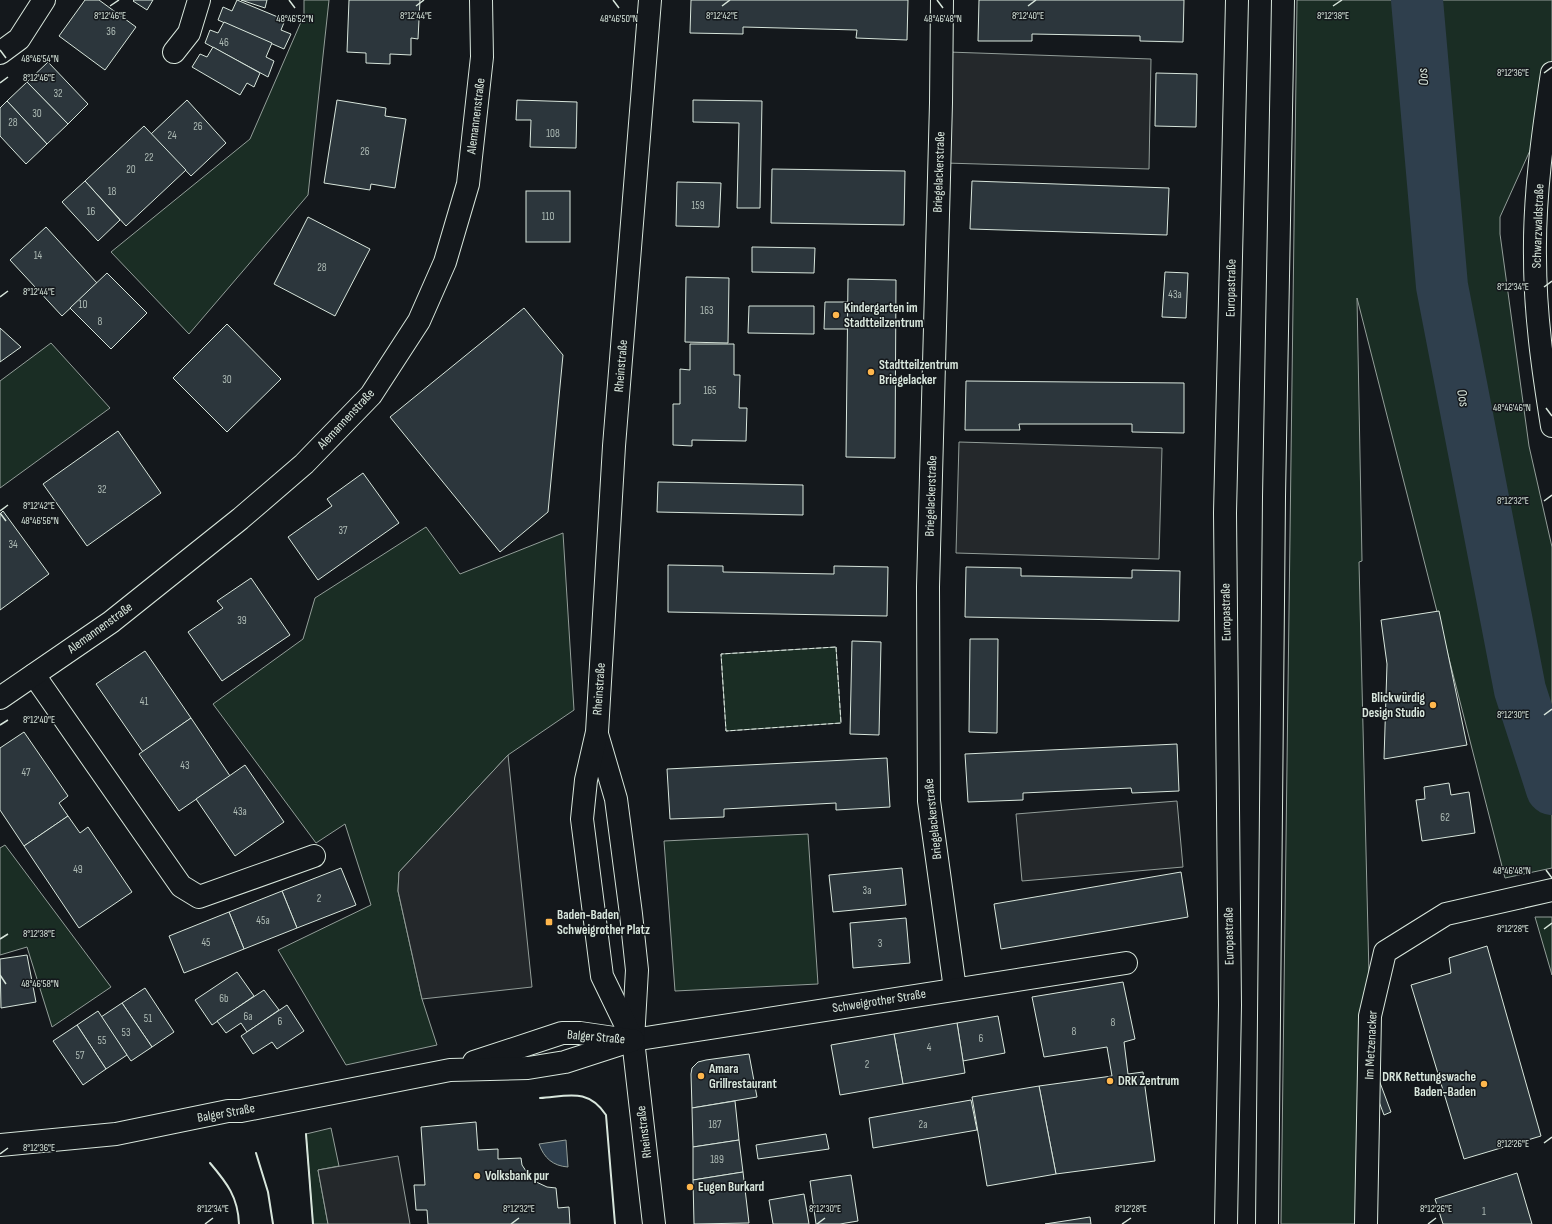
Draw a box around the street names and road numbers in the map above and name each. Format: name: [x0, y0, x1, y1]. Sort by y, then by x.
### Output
street label: Alemannenstraße: [463, 77, 489, 156]
street label: Briegelackerstraße: [930, 131, 948, 213]
street label: Schwarzwaldstraße: [1529, 183, 1547, 269]
street label: Europastraße: [1222, 259, 1240, 317]
street label: Rheinstraße: [611, 339, 631, 393]
street label: Alemannenstraße: [313, 386, 378, 453]
street label: Briegelackerstraße: [922, 455, 940, 537]
street label: Europastraße: [1217, 583, 1235, 641]
street label: Alemannenstraße: [64, 599, 136, 658]
street label: Rheinstraße: [589, 662, 609, 716]
street label: Briegelackerstraße: [921, 778, 945, 860]
street label: Europastraße: [1220, 907, 1238, 965]
street label: Schweigrother Straße: [831, 986, 927, 1016]
street label: Im Metzenacker: [1361, 1010, 1381, 1080]
street label: Balger Straße: [566, 1026, 626, 1048]
street label: Balger Straße: [196, 1100, 256, 1126]
street label: Rheinstraße: [633, 1105, 655, 1159]

